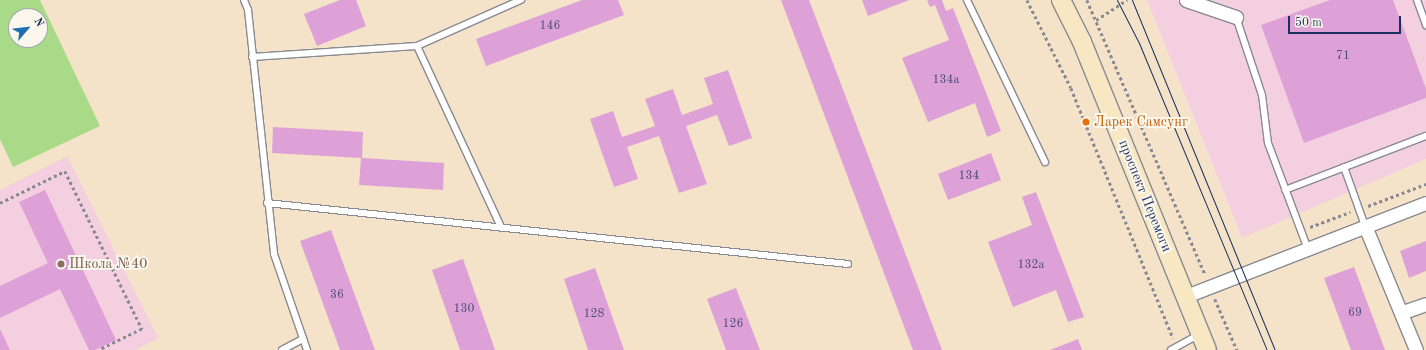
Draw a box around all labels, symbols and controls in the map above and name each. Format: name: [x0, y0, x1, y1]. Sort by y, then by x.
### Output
north arrow: [8, 8, 48, 48]
scale bar: [1290, 8, 1403, 34]
text: N: [31, 16, 45, 29]
text: 50 m: [1295, 17, 1322, 29]
house number: 146: [540, 20, 560, 34]
house number: 71: [1336, 50, 1350, 64]
house number: 134а: [933, 74, 959, 88]
place label: Ларек Самсунг: [1094, 114, 1188, 130]
marker: Ларек Самсунг: [1081, 117, 1091, 127]
street label: проспект Перемоги: [1115, 137, 1175, 255]
house number: 134: [959, 170, 979, 184]
place label: Школа №40: [69, 256, 147, 272]
marker: Школа №40: [56, 259, 66, 269]
house number: 132а: [1018, 259, 1044, 273]
house number: 36: [330, 289, 344, 303]
house number: 130: [454, 303, 474, 317]
house number: 69: [1348, 307, 1362, 321]
house number: 128: [584, 308, 604, 322]
house number: 126: [723, 318, 743, 332]

